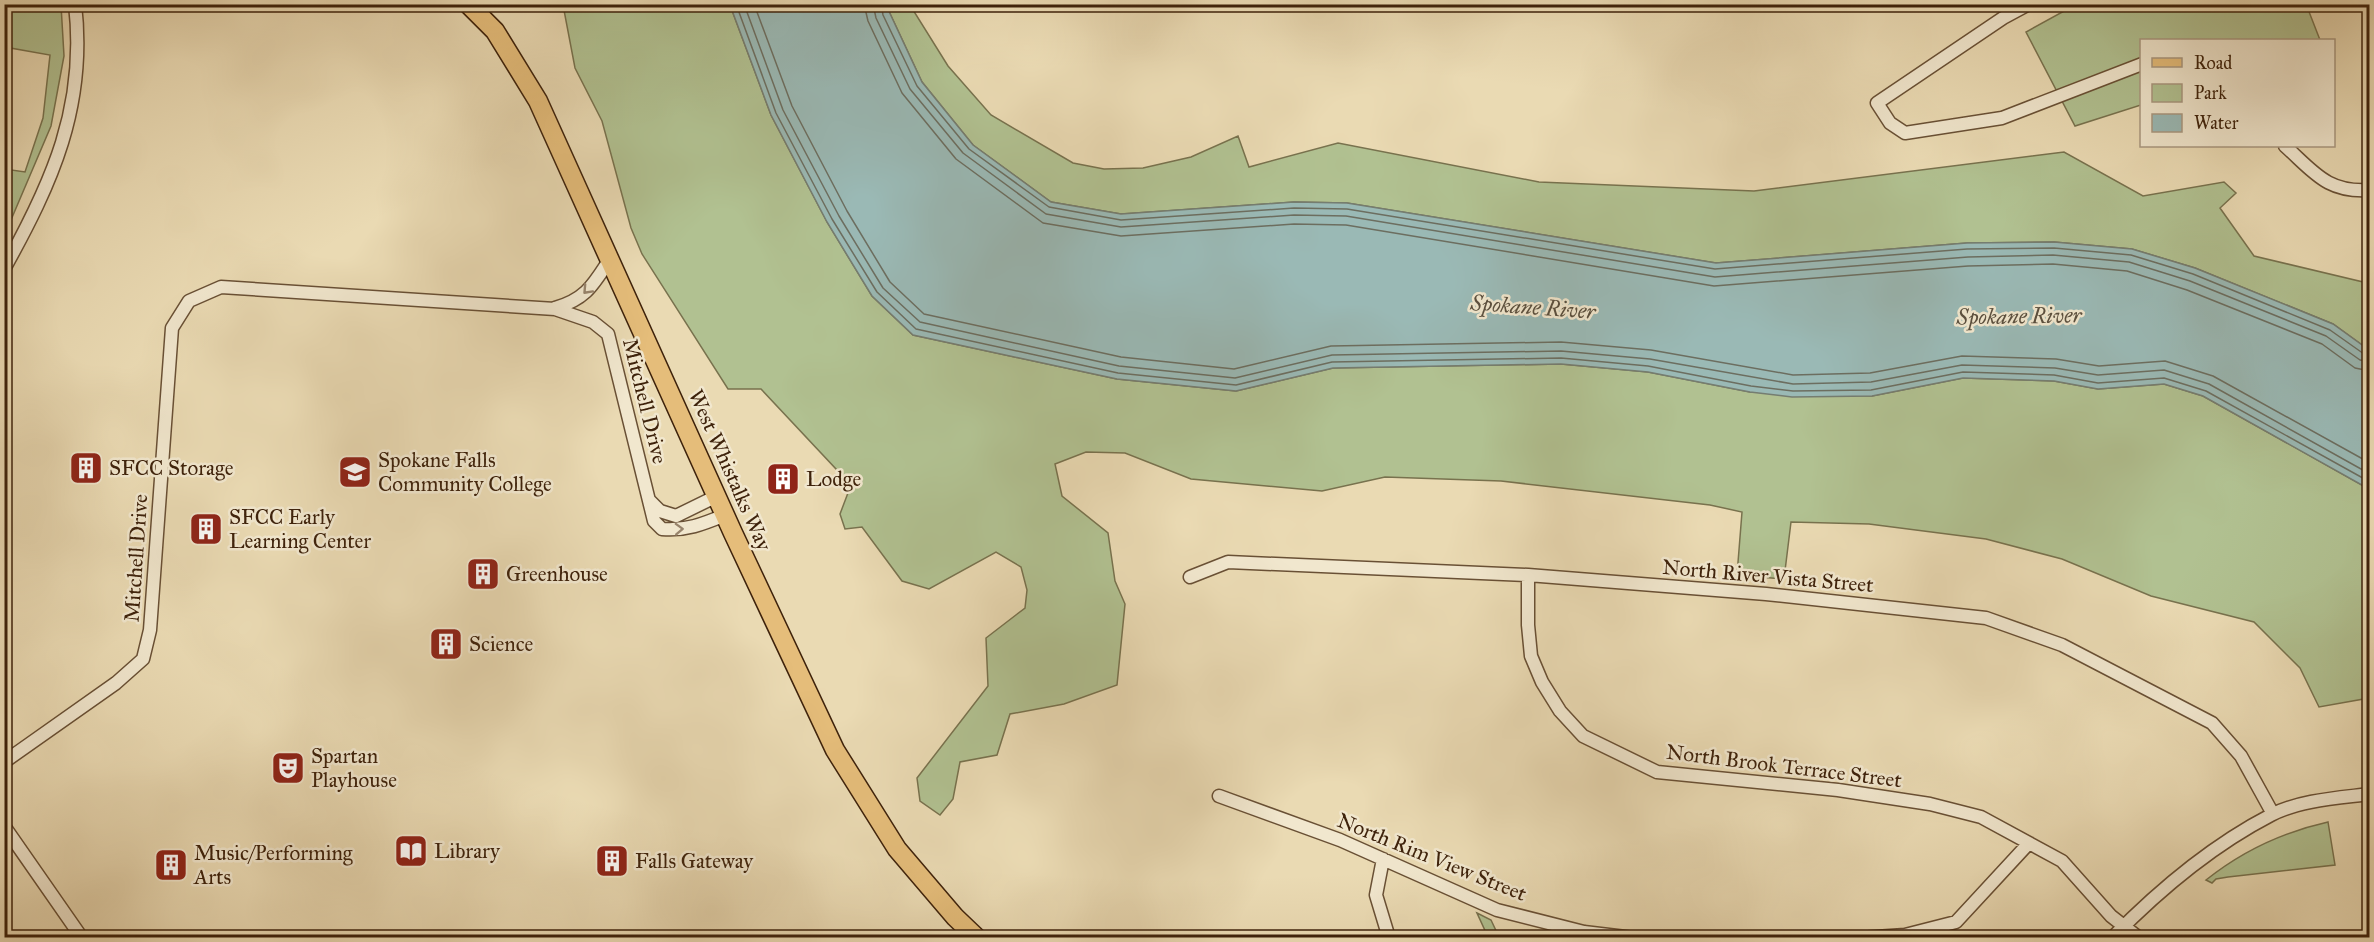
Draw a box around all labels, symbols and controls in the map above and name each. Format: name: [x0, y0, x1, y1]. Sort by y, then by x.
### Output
legend: [2140, 39, 2335, 147]
text: Road: [2194, 52, 2232, 74]
text: Park: [2194, 82, 2227, 104]
text: Water: [2194, 112, 2239, 134]
one-way arrow: [583, 284, 594, 294]
water label: Spokane River: [1469, 289, 1598, 325]
water label: Spokane River: [1955, 301, 2084, 331]
street label: Mitchell Drive: [617, 336, 673, 467]
street label: West Whistalks Way: [683, 385, 778, 556]
place label: Spokane Falls Community College: [378, 447, 552, 497]
building icon: SFCC Storage: [68, 450, 104, 486]
school or university icon: Spokane Falls Community College: [337, 454, 373, 490]
place label: SFCC Storage: [109, 455, 234, 481]
building icon: Lodge: [765, 461, 801, 497]
place label: Lodge: [806, 466, 862, 492]
street label: Mitchell Drive: [119, 493, 153, 623]
place label: SFCC Early Learning Center: [229, 504, 371, 554]
building icon: SFCC Early Learning Center: [188, 511, 224, 547]
one-way arrow: [674, 523, 683, 535]
street label: North River Vista Street: [1661, 554, 1875, 598]
building icon: Greenhouse: [465, 556, 501, 592]
place label: Greenhouse: [506, 561, 608, 587]
building icon: Science: [428, 626, 464, 662]
place label: Science: [469, 631, 534, 657]
street label: North Brook Terrace Street: [1665, 739, 1904, 793]
place label: Spartan Playhouse: [311, 743, 397, 793]
theatre icon: Spartan Playhouse: [270, 750, 306, 786]
street label: North Rim View Street: [1334, 807, 1531, 907]
library icon: Library: [393, 833, 429, 869]
place label: Library: [434, 838, 501, 864]
place label: Music/Performing Arts: [193, 840, 353, 890]
building icon: Falls Gateway: [594, 843, 630, 879]
building icon: Music/Performing Arts: [153, 847, 189, 883]
place label: Falls Gateway: [635, 848, 754, 874]

